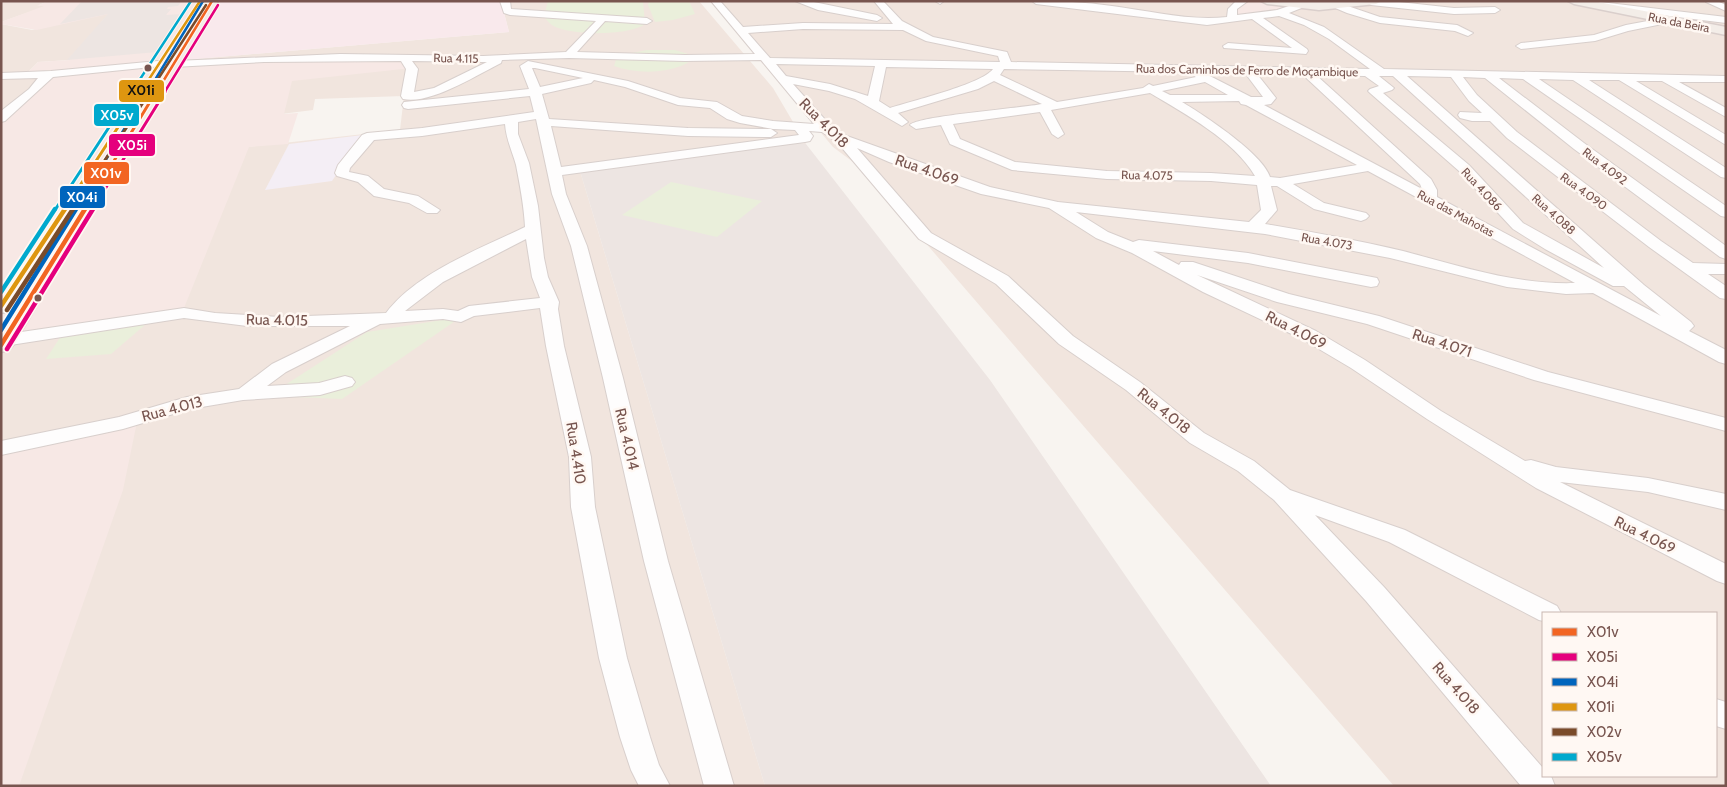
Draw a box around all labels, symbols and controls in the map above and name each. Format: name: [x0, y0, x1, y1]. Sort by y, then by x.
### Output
street label: Rua da Beira: [1647, 9, 1711, 35]
street label: Rua 4.115: [433, 50, 479, 66]
street label: Rua dos Caminhos de Ferro de Moçambique: [1136, 61, 1358, 79]
unlabelled marker: [143, 63, 153, 73]
line badge: X01i: [118, 79, 165, 103]
text: X01i: [126, 81, 155, 99]
street label: Rua 4.018: [795, 94, 853, 152]
line badge: X05v: [93, 103, 140, 127]
text: X05v: [99, 106, 134, 124]
line badge: X05i: [108, 133, 156, 157]
text: X05i: [116, 136, 147, 154]
street label: Rua 4.092: [1580, 144, 1630, 188]
street label: Rua 4.069: [893, 151, 961, 189]
line badge: X01v: [83, 161, 130, 185]
text: X01v: [90, 164, 121, 182]
street label: Rua 4.086: [1458, 164, 1506, 214]
street label: Rua 4.075: [1121, 167, 1173, 183]
street label: Rua 4.090: [1558, 169, 1610, 213]
line badge: X04i: [59, 185, 106, 209]
street label: Rua das Mahotas: [1415, 186, 1497, 240]
text: X04i: [66, 188, 97, 206]
street label: Rua 4.088: [1529, 190, 1579, 238]
street label: Rua 4.073: [1300, 229, 1354, 253]
unlabelled marker: [33, 293, 43, 303]
street label: Rua 4.069: [1262, 307, 1330, 353]
street label: Rua 4.015: [246, 310, 308, 330]
street label: Rua 4.071: [1410, 325, 1474, 361]
street label: Rua 4.018: [1134, 384, 1194, 438]
street label: Rua 4.013: [140, 392, 204, 426]
street label: Rua 4.014: [611, 406, 643, 472]
street label: Rua 4.410: [562, 421, 590, 485]
street label: Rua 4.069: [1611, 512, 1679, 558]
legend: [1542, 612, 1717, 777]
text: X01v: [1587, 623, 1619, 641]
text: X05i: [1587, 648, 1618, 666]
street label: Rua 4.018: [1429, 658, 1483, 718]
text: X04i: [1587, 673, 1618, 691]
text: X01i: [1587, 698, 1614, 716]
text: X02v: [1587, 723, 1622, 741]
text: X05v: [1587, 748, 1622, 766]

